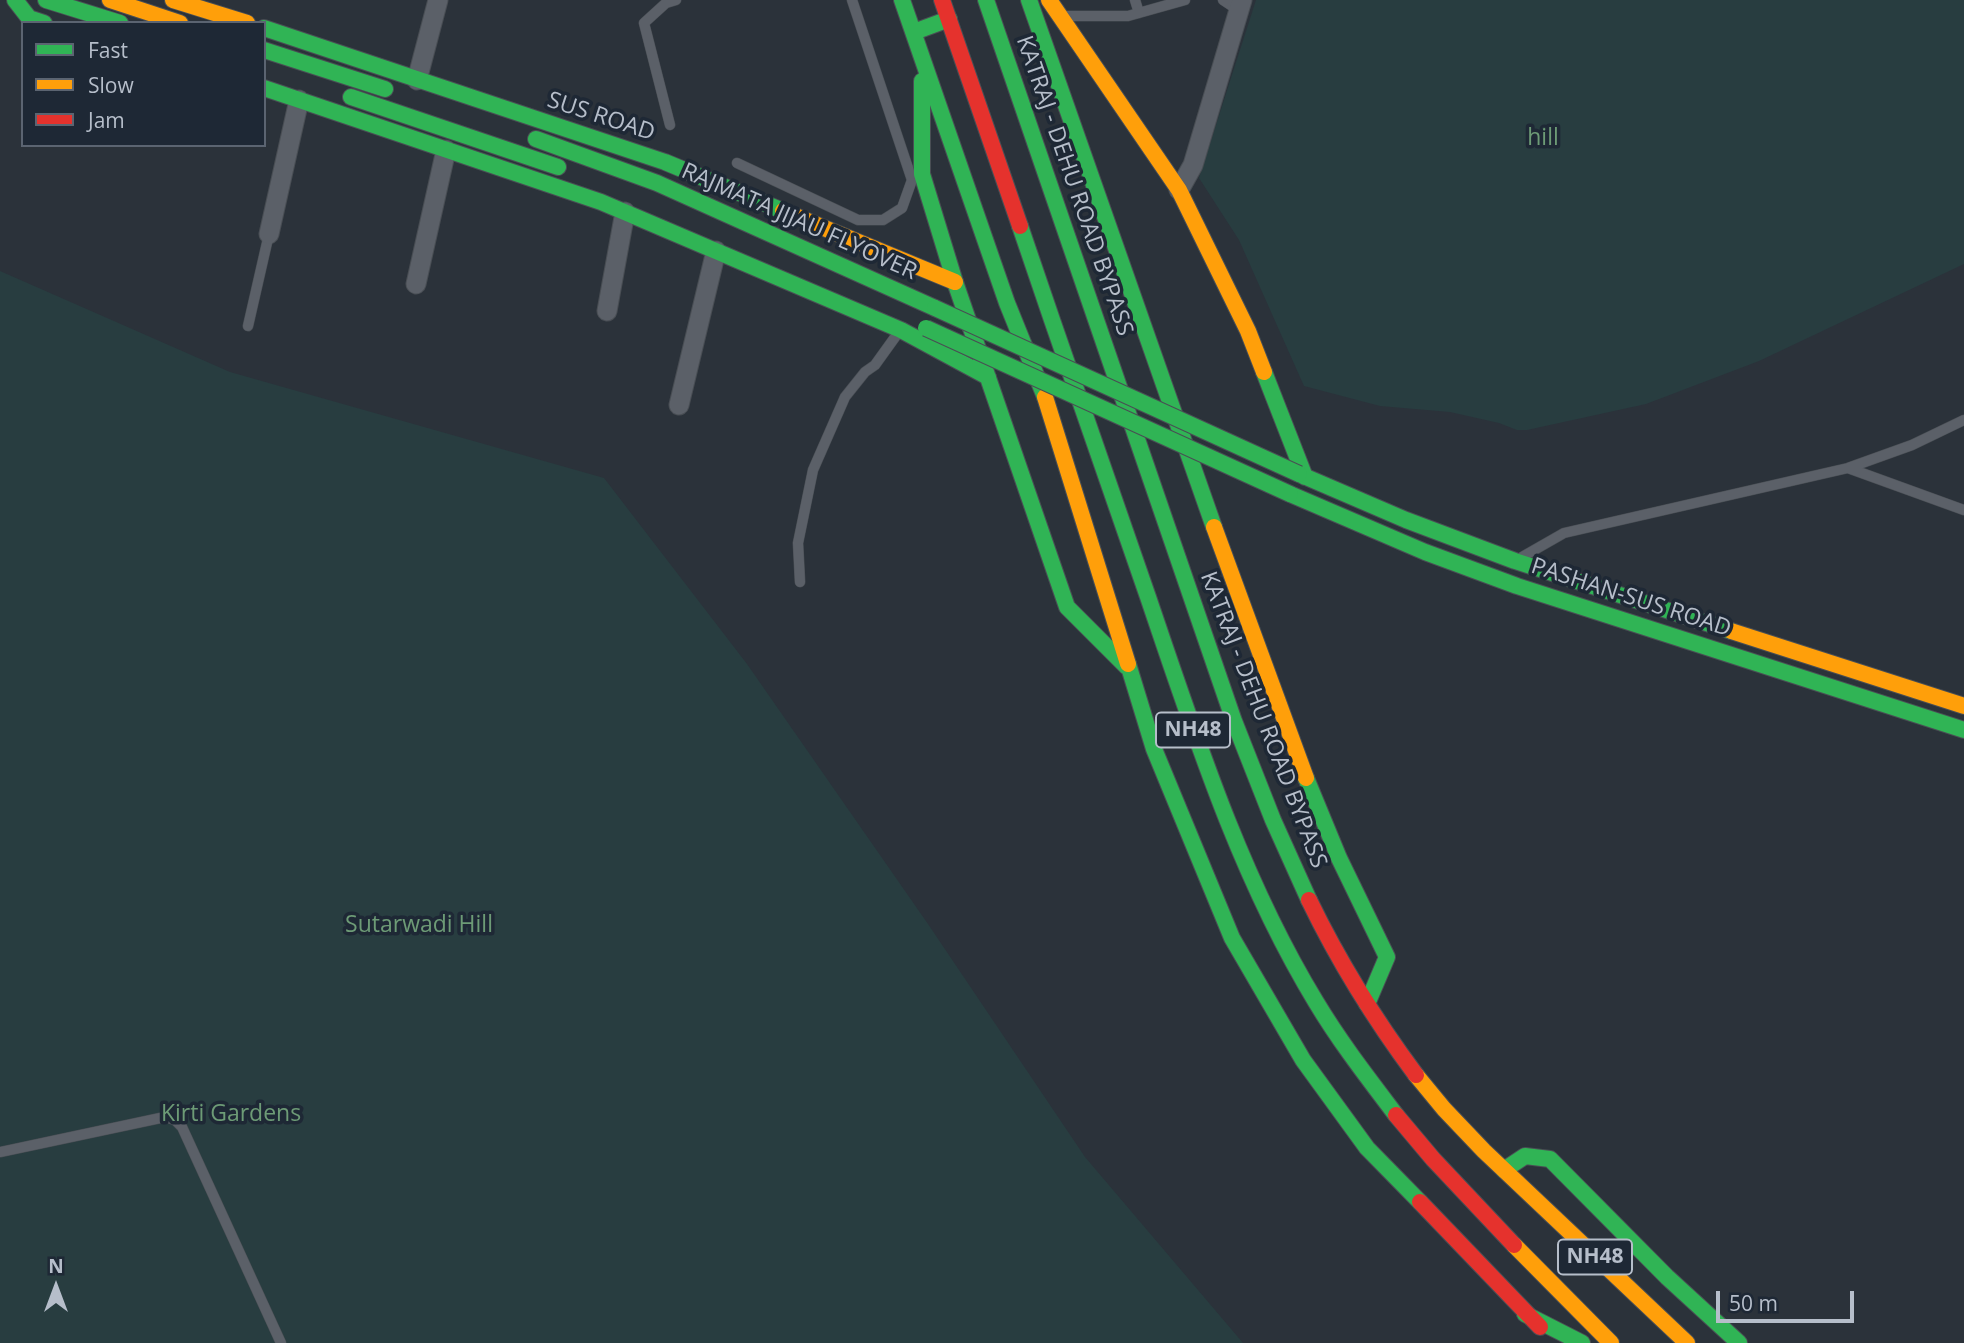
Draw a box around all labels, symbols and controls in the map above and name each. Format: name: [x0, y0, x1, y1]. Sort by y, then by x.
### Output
legend: [21, 21, 266, 147]
street label: KATRAJ - DEHU ROAD BYPASS: [1010, 32, 1138, 340]
text: Fast: [88, 36, 128, 64]
text: Slow: [88, 71, 134, 99]
street label: SUS ROAD: [544, 87, 658, 147]
text: Jam: [88, 106, 125, 134]
park label: hill: [1527, 124, 1559, 152]
street label: RAJMATA JIJAU FLYOVER: [677, 158, 921, 286]
street label: PASHAN-SUS ROAD: [1528, 553, 1734, 643]
street label: KATRAJ - DEHU ROAD BYPASS: [1194, 568, 1332, 872]
road number: NH48: [1156, 712, 1230, 748]
park label: Sutarwadi Hill: [345, 911, 493, 939]
park label: Kirti Gardens: [161, 1100, 301, 1128]
road number: NH48: [1558, 1240, 1632, 1274]
north arrow: [21, 1252, 91, 1322]
text: N: [48, 1253, 64, 1279]
scale bar: [1719, 1276, 1857, 1320]
text: 50 m: [1729, 1289, 1778, 1317]

